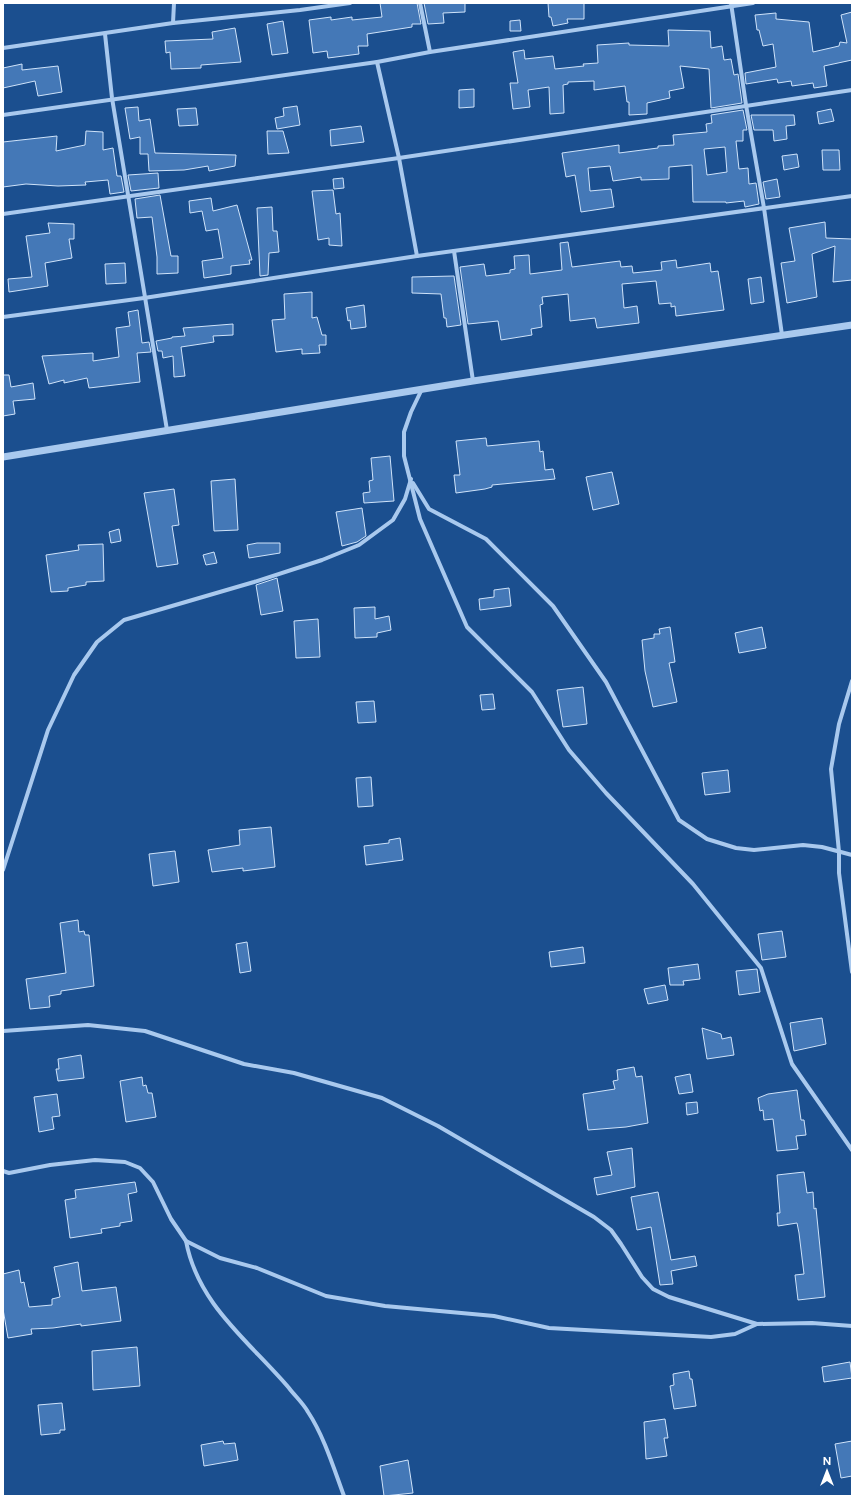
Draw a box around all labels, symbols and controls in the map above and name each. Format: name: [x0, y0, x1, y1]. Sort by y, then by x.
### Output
north arrow: [807, 1451, 847, 1491]
text: N: [823, 1455, 831, 1468]

